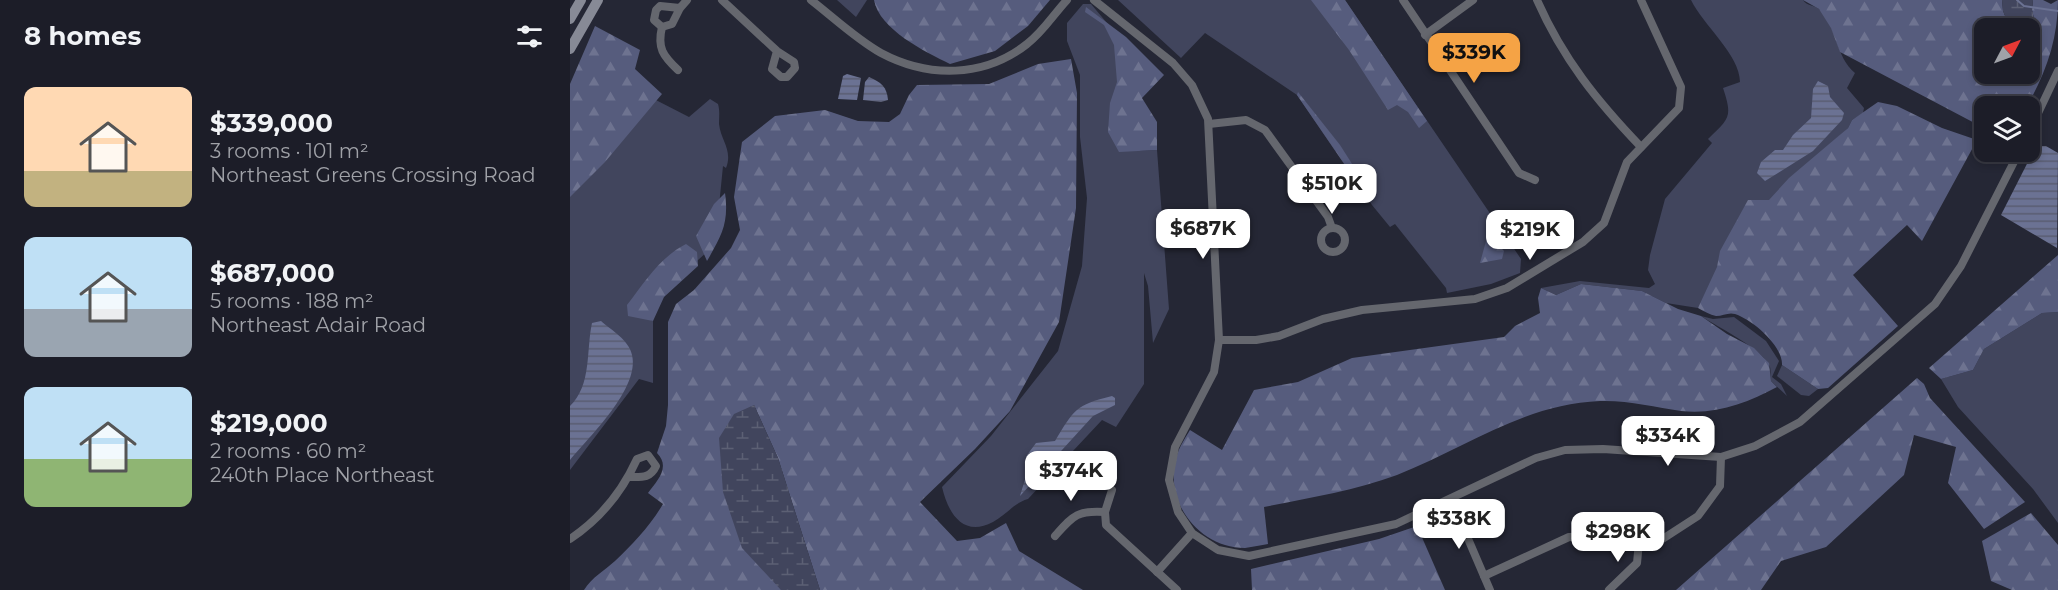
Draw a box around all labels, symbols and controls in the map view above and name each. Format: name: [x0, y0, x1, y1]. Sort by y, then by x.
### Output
north arrow: [1974, 18, 2040, 84]
map controls: [1974, 18, 2040, 162]
text: 8 homes: [24, 20, 141, 52]
icon: filters: [513, 20, 546, 53]
pin: $339K: [1432, 33, 1516, 84]
text: $339K: [1442, 40, 1506, 64]
button: layers: [1974, 96, 2040, 162]
text: $339,000: [210, 107, 333, 139]
icon: home: [72, 111, 144, 183]
text: 3 rooms · 101 m²: [210, 139, 369, 163]
text: Northeast Greens Crossing Road: [210, 163, 536, 187]
pin: $510K: [1290, 164, 1374, 215]
text: $510K: [1302, 171, 1362, 195]
pin: $687K: [1161, 209, 1245, 260]
pin: $219K: [1488, 210, 1572, 261]
text: $687K: [1170, 216, 1236, 240]
text: $219K: [1500, 217, 1560, 241]
text: $687,000: [210, 257, 335, 289]
icon: home: [72, 261, 144, 333]
text: 5 rooms · 188 m²: [210, 289, 374, 313]
text: Northeast Adair Road: [210, 313, 426, 337]
text: $219,000: [210, 407, 328, 439]
icon: home: [72, 411, 144, 483]
pin: $334K: [1626, 416, 1710, 467]
text: $334K: [1636, 423, 1700, 447]
text: 2 rooms · 60 m²: [210, 439, 366, 463]
pin: $374K: [1029, 451, 1113, 502]
text: $374K: [1039, 458, 1103, 482]
text: 240th Place Northeast: [210, 463, 435, 487]
pin: $338K: [1417, 499, 1501, 550]
text: $338K: [1427, 506, 1491, 530]
pin: $298K: [1576, 512, 1660, 563]
text: $298K: [1585, 519, 1651, 543]

